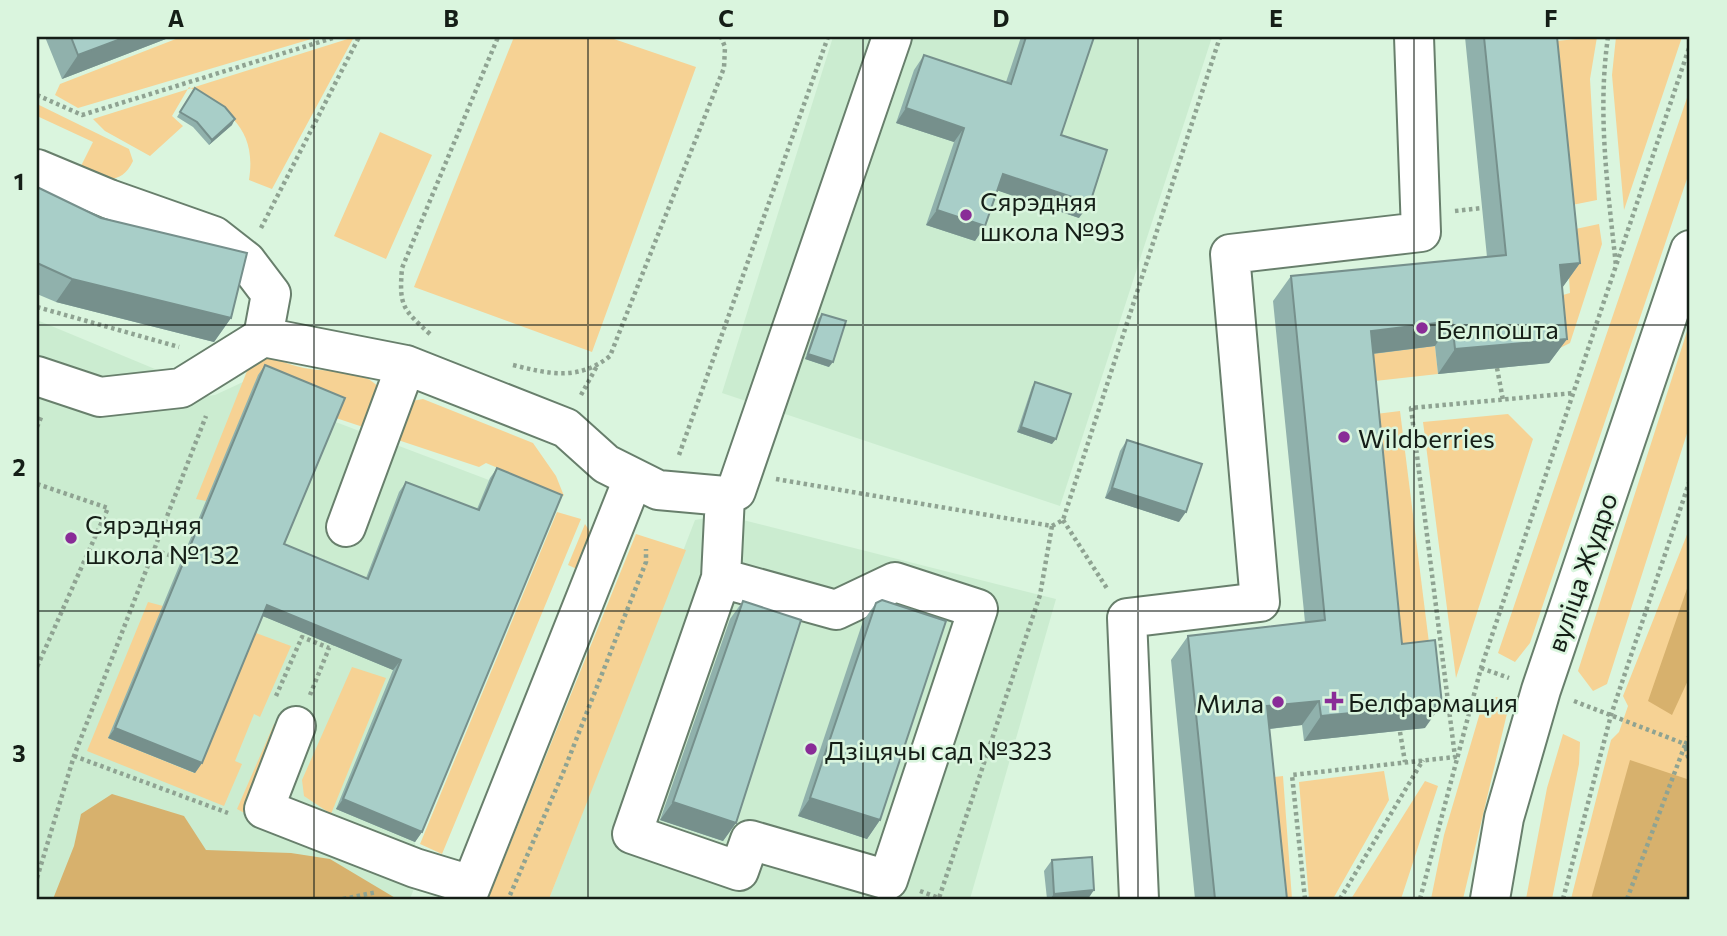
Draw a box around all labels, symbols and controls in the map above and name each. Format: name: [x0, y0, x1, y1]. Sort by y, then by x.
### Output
text: A: [168, 4, 185, 32]
text: B: [443, 4, 459, 32]
text: C: [718, 4, 734, 32]
text: D: [993, 4, 1010, 32]
text: E: [1269, 4, 1283, 32]
text: F: [1544, 4, 1558, 32]
text: 1: [14, 167, 24, 195]
place label: Сярэдняя школа №93: [980, 185, 1125, 246]
marker: Сярэдняя школа №93: [958, 207, 974, 223]
place label: Белпошта: [1436, 313, 1559, 344]
marker: Белпошта: [1414, 320, 1430, 336]
place label: Wildberries: [1358, 422, 1495, 453]
marker: Wildberries: [1336, 429, 1352, 445]
text: 2: [12, 453, 26, 481]
street label: вуліца Жудро: [1539, 488, 1623, 656]
place label: Сярэдняя школа №132: [85, 508, 240, 569]
marker: Сярэдняя школа №132: [63, 530, 79, 546]
place label: Белфармация: [1348, 686, 1518, 717]
place label: Мила: [1196, 687, 1264, 718]
marker: Белфармация: [1326, 693, 1342, 709]
marker: Мила: [1270, 694, 1286, 710]
place label: Дзіцячы сад №323: [825, 734, 1052, 765]
text: 3: [12, 739, 26, 767]
marker: Дзіцячы сад №323: [803, 741, 819, 757]

